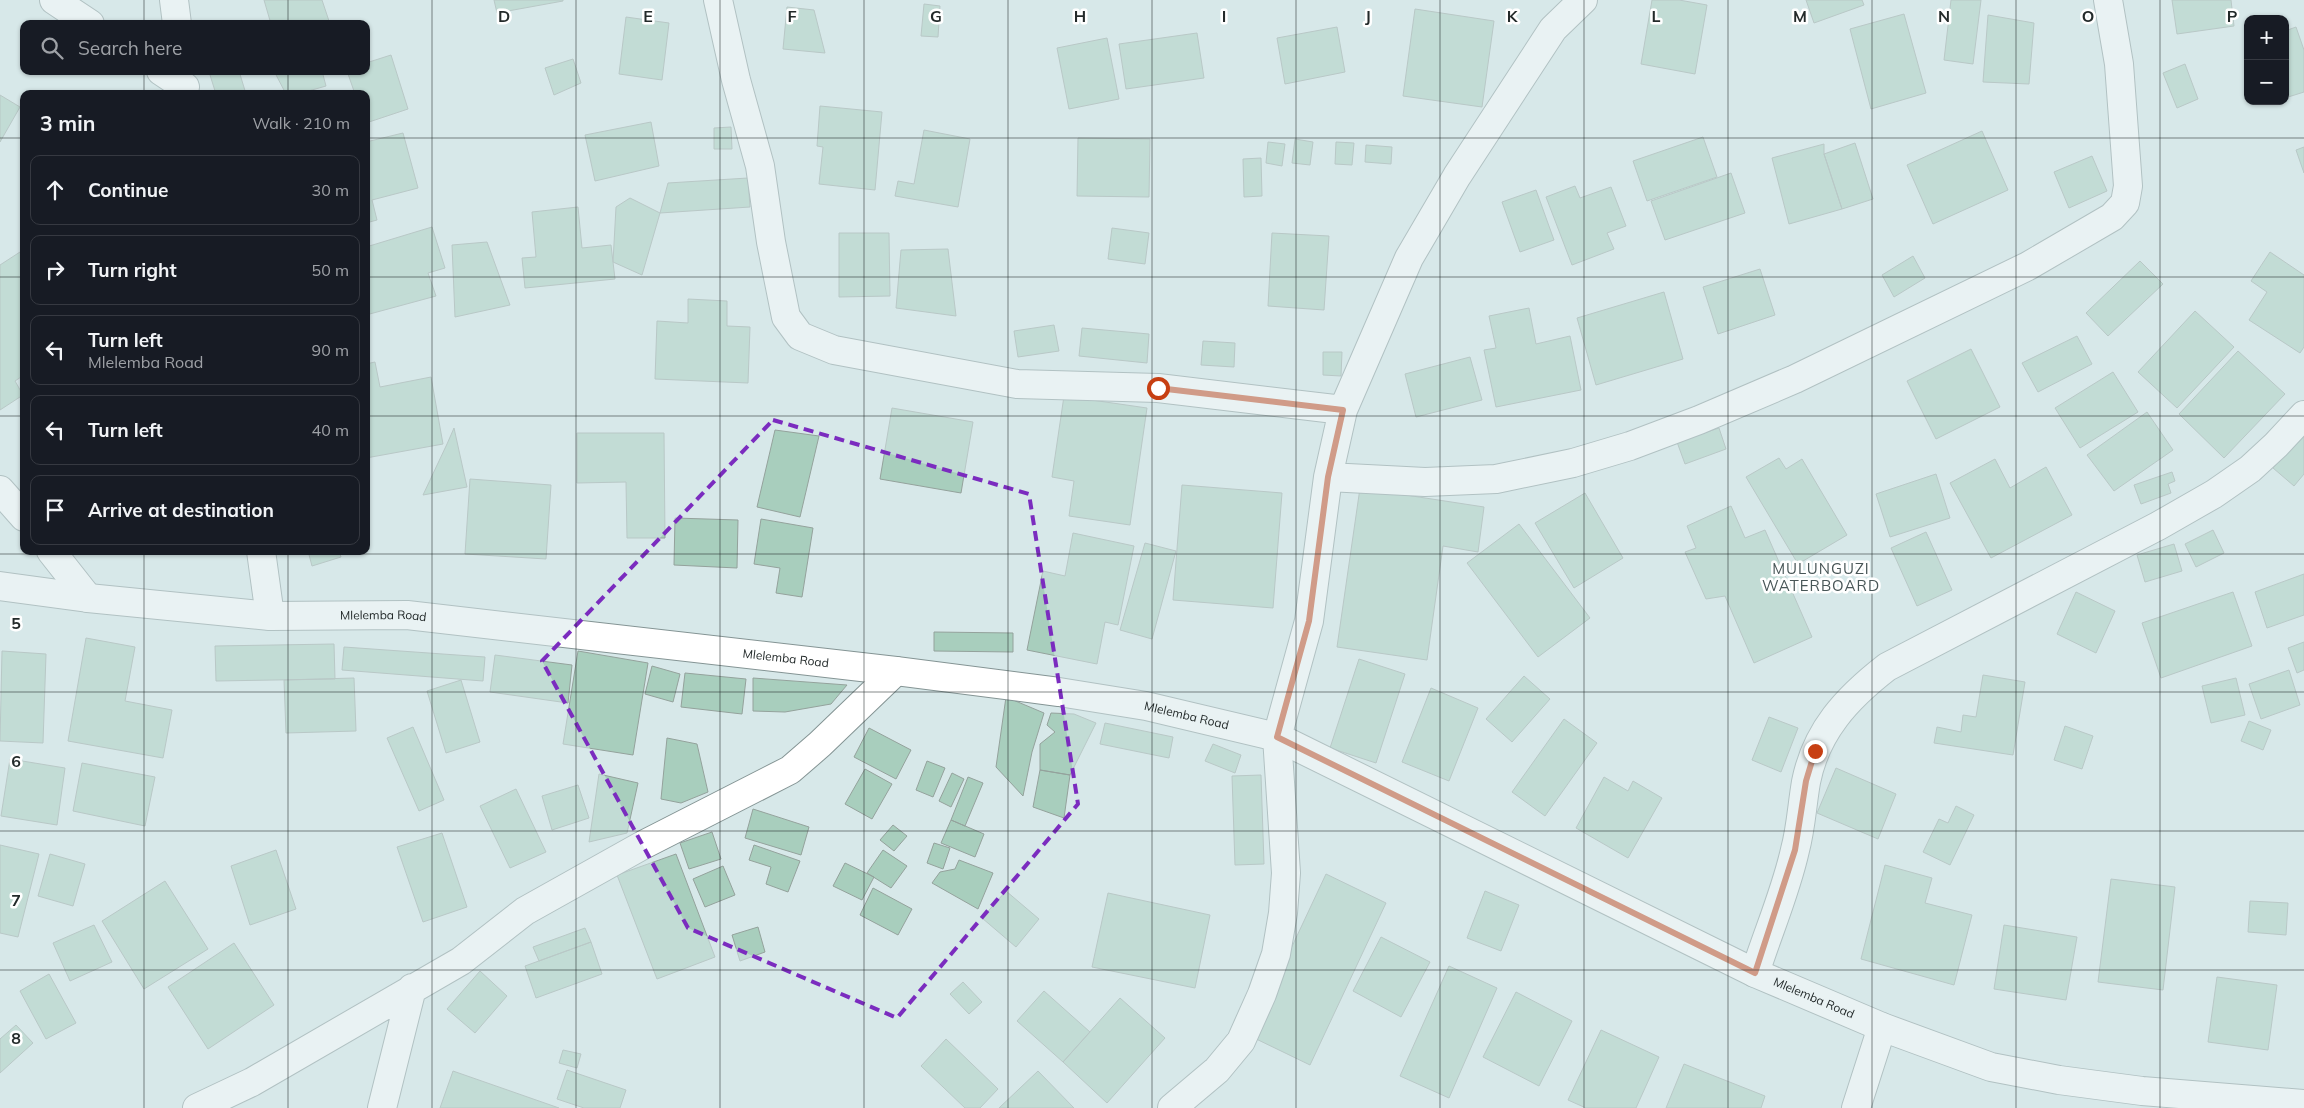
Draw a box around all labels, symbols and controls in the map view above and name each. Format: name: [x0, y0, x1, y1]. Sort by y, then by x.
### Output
text: D: [498, 6, 510, 26]
text: E: [643, 6, 653, 26]
text: F: [787, 6, 797, 26]
text: G: [930, 6, 942, 26]
text: H: [1074, 6, 1086, 26]
text: I: [1222, 6, 1226, 26]
text: J: [1365, 6, 1371, 26]
text: K: [1507, 6, 1519, 26]
text: L: [1652, 6, 1661, 26]
text: M: [1793, 6, 1807, 26]
text: N: [1938, 6, 1950, 26]
text: O: [2082, 6, 2094, 26]
text: P: [2227, 6, 2238, 26]
map controls: [2244, 15, 2289, 105]
button: +: [2244, 15, 2289, 60]
search box: [20, 20, 370, 75]
icon: search: [38, 34, 66, 62]
text: Search here: [78, 36, 182, 60]
button: −: [2244, 60, 2289, 105]
text: 3 min: [40, 110, 95, 136]
text: Walk · 210 m: [252, 113, 350, 133]
icon: ahead: [41, 176, 69, 204]
text: Continue: [88, 178, 168, 202]
text: 30 m: [312, 180, 349, 200]
icon: right: [41, 256, 69, 284]
text: Turn right: [88, 258, 177, 282]
text: 50 m: [312, 260, 349, 280]
text: Turn left: [88, 328, 163, 352]
icon: left: [41, 336, 69, 364]
text: 90 m: [312, 340, 349, 360]
text: Mlelemba Road: [88, 352, 203, 372]
route start: [1147, 377, 1170, 400]
icon: left: [41, 416, 69, 444]
text: Turn left: [88, 418, 163, 442]
text: 40 m: [312, 420, 349, 440]
icon: arrive: [41, 496, 69, 524]
text: Arrive at destination: [88, 498, 274, 522]
district label: MULUNGUZI WATERBOARD: [1762, 559, 1880, 595]
street label: Mlelemba Road: [340, 607, 427, 624]
text: 5: [11, 613, 21, 633]
street label: Mlelemba Road: [742, 646, 830, 670]
street label: Mlelemba Road: [1143, 698, 1230, 732]
route end: [1804, 740, 1827, 763]
text: 6: [11, 751, 21, 771]
text: 7: [11, 890, 21, 910]
street label: Mlelemba Road: [1771, 974, 1857, 1021]
text: 8: [11, 1028, 21, 1048]

